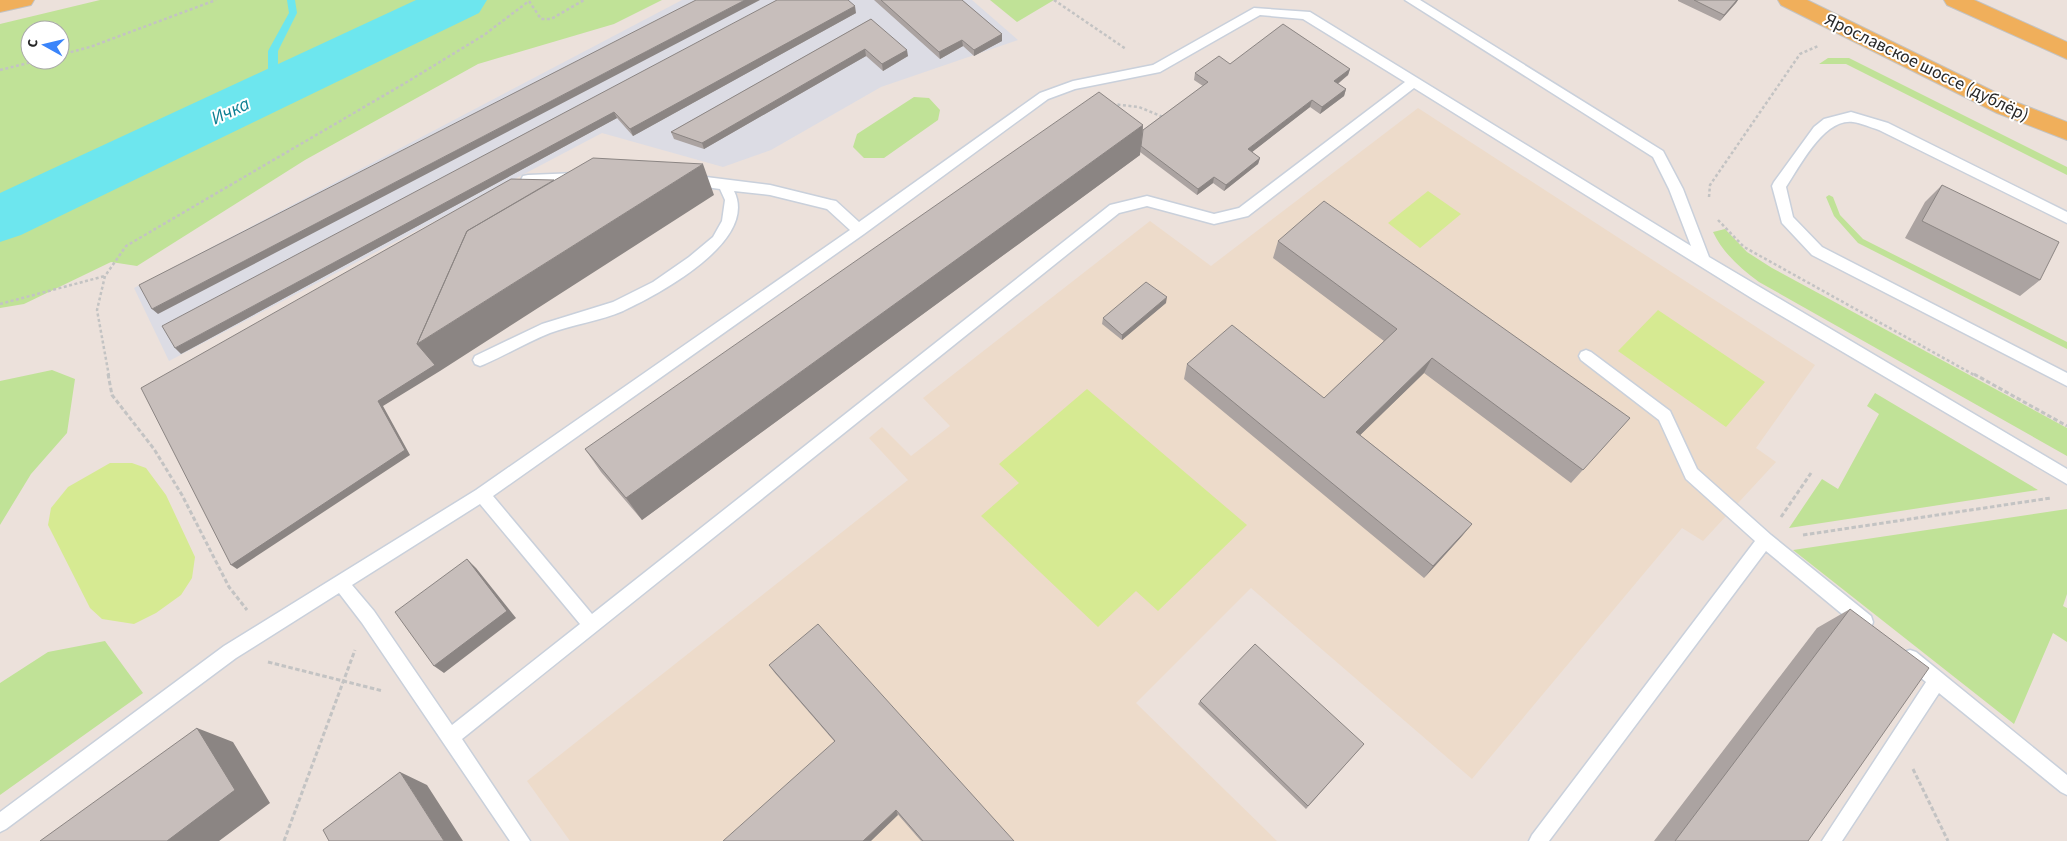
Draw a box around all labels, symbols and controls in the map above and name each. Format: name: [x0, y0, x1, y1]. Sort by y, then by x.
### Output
street label: Ярославское шоссе (дублёр): [1821, 7, 2033, 128]
north arrow: [20, 20, 70, 70]
text: С: [23, 38, 44, 49]
water label: Ичка: [207, 91, 254, 132]

